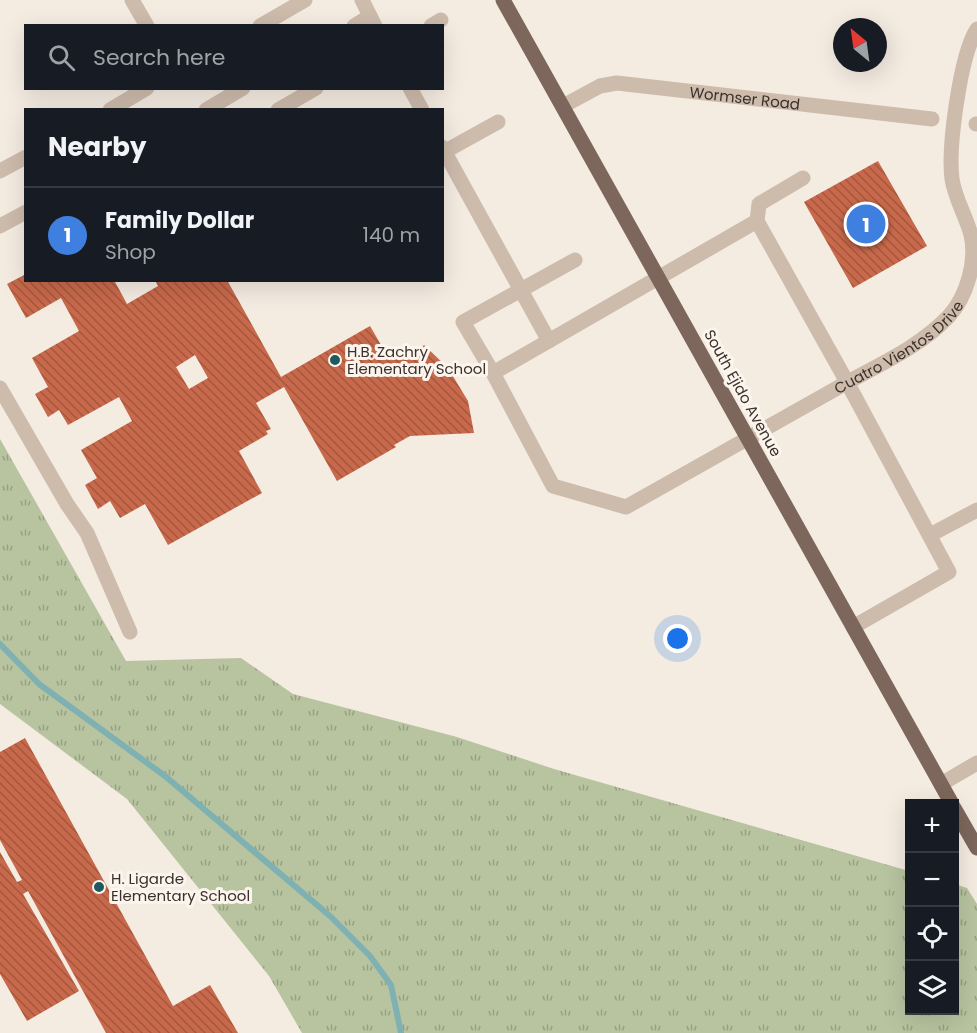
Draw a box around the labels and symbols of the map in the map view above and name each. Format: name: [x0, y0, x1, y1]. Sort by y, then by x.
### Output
north arrow: [833, 18, 887, 72]
street label: Wormser Road: [688, 81, 801, 114]
pin: 1: [846, 202, 886, 246]
street label: Cuatro Vientos Drive: [830, 296, 968, 398]
street label: South Ejido Avenue: [699, 326, 787, 460]
place label: H.B. Zachry Elementary School: [347, 341, 486, 379]
marker: H.B. Zachry Elementary School: [328, 353, 342, 367]
your location: [663, 624, 692, 653]
place label: H. Ligarde Elementary School: [111, 868, 250, 906]
marker: H. Ligarde Elementary School: [92, 880, 106, 894]

